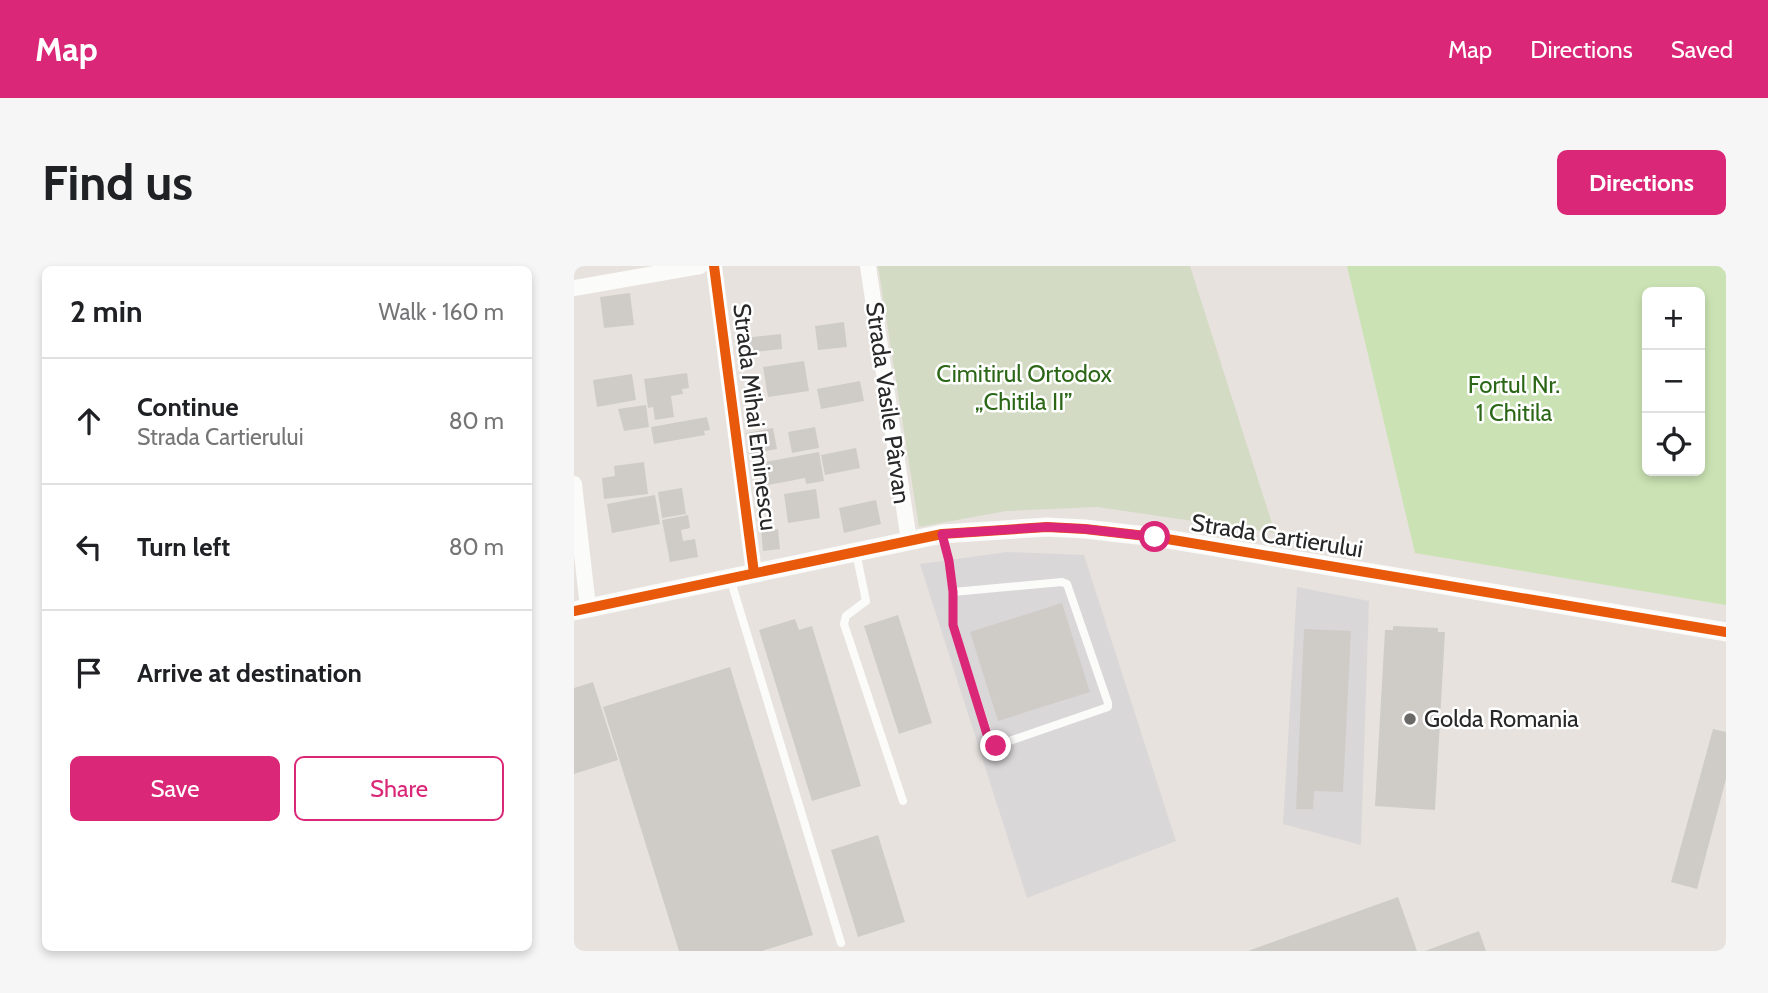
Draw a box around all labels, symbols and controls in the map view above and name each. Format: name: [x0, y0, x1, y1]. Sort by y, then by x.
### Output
text: Map: [35, 29, 98, 69]
text: Map: [1448, 35, 1492, 64]
text: Directions: [1530, 35, 1633, 64]
text: Saved: [1671, 35, 1733, 64]
button: Directions: [1557, 150, 1726, 215]
text: Find us: [42, 153, 193, 212]
map controls: [1642, 287, 1705, 476]
button: +: [1642, 287, 1705, 350]
text: 2 min: [70, 293, 142, 330]
text: Walk · 160 m: [379, 298, 504, 326]
street label: Strada Vasile Pârvan: [860, 300, 917, 506]
street label: Strada Mihai Eminescu: [727, 302, 784, 532]
button: −: [1642, 350, 1705, 413]
park label: Cimitirul Ortodox „Chitila II”: [936, 359, 1112, 416]
park label: Fortul Nr. 1 Chitila: [1468, 370, 1560, 427]
text: Continue: [137, 391, 239, 423]
icon: ahead: [70, 402, 108, 440]
text: 80 m: [449, 407, 504, 435]
button: locate: [1642, 413, 1705, 476]
text: Strada Cartierului: [137, 423, 304, 451]
street label: Strada Cartierului: [1189, 508, 1365, 563]
route start: [1139, 521, 1170, 552]
icon: left: [70, 528, 108, 566]
text: Turn left: [137, 531, 230, 563]
text: 80 m: [449, 533, 504, 561]
icon: arrive: [70, 654, 108, 692]
text: Arrive at destination: [137, 657, 362, 689]
place label: Golda Romania: [1424, 704, 1579, 733]
marker: Golda Romania: [1402, 711, 1418, 727]
route end: [980, 730, 1011, 761]
button: Save: [70, 756, 280, 821]
button: Share: [294, 756, 504, 821]

